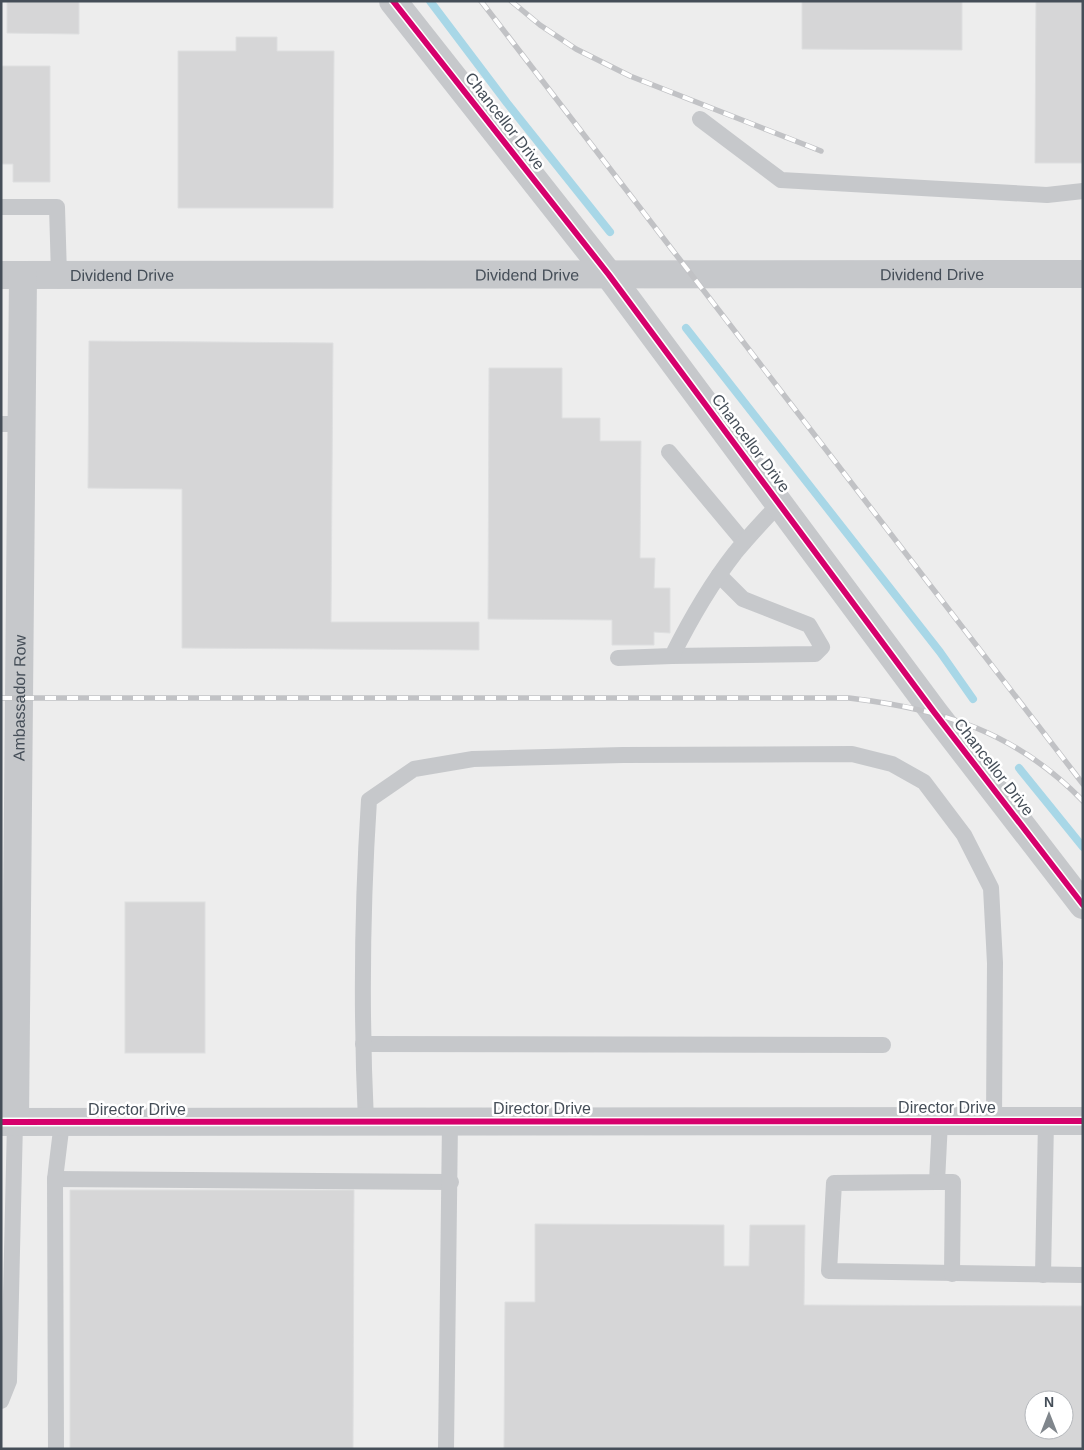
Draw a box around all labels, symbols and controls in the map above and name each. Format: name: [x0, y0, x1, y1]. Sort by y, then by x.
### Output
street label: Chancellor Drive: [462, 69, 548, 173]
street label: Dividend Drive: [70, 266, 174, 283]
street label: Dividend Drive: [475, 266, 579, 283]
street label: Dividend Drive: [880, 266, 984, 283]
street label: Chancellor Drive: [709, 391, 793, 495]
street label: Ambassador Row: [10, 634, 28, 761]
street label: Chancellor Drive: [951, 715, 1037, 819]
street label: Director Drive: [898, 1099, 996, 1116]
street label: Director Drive: [493, 1100, 591, 1117]
street label: Director Drive: [88, 1101, 186, 1118]
north arrow: [1024, 1390, 1074, 1440]
text: N: [1044, 1394, 1054, 1410]

